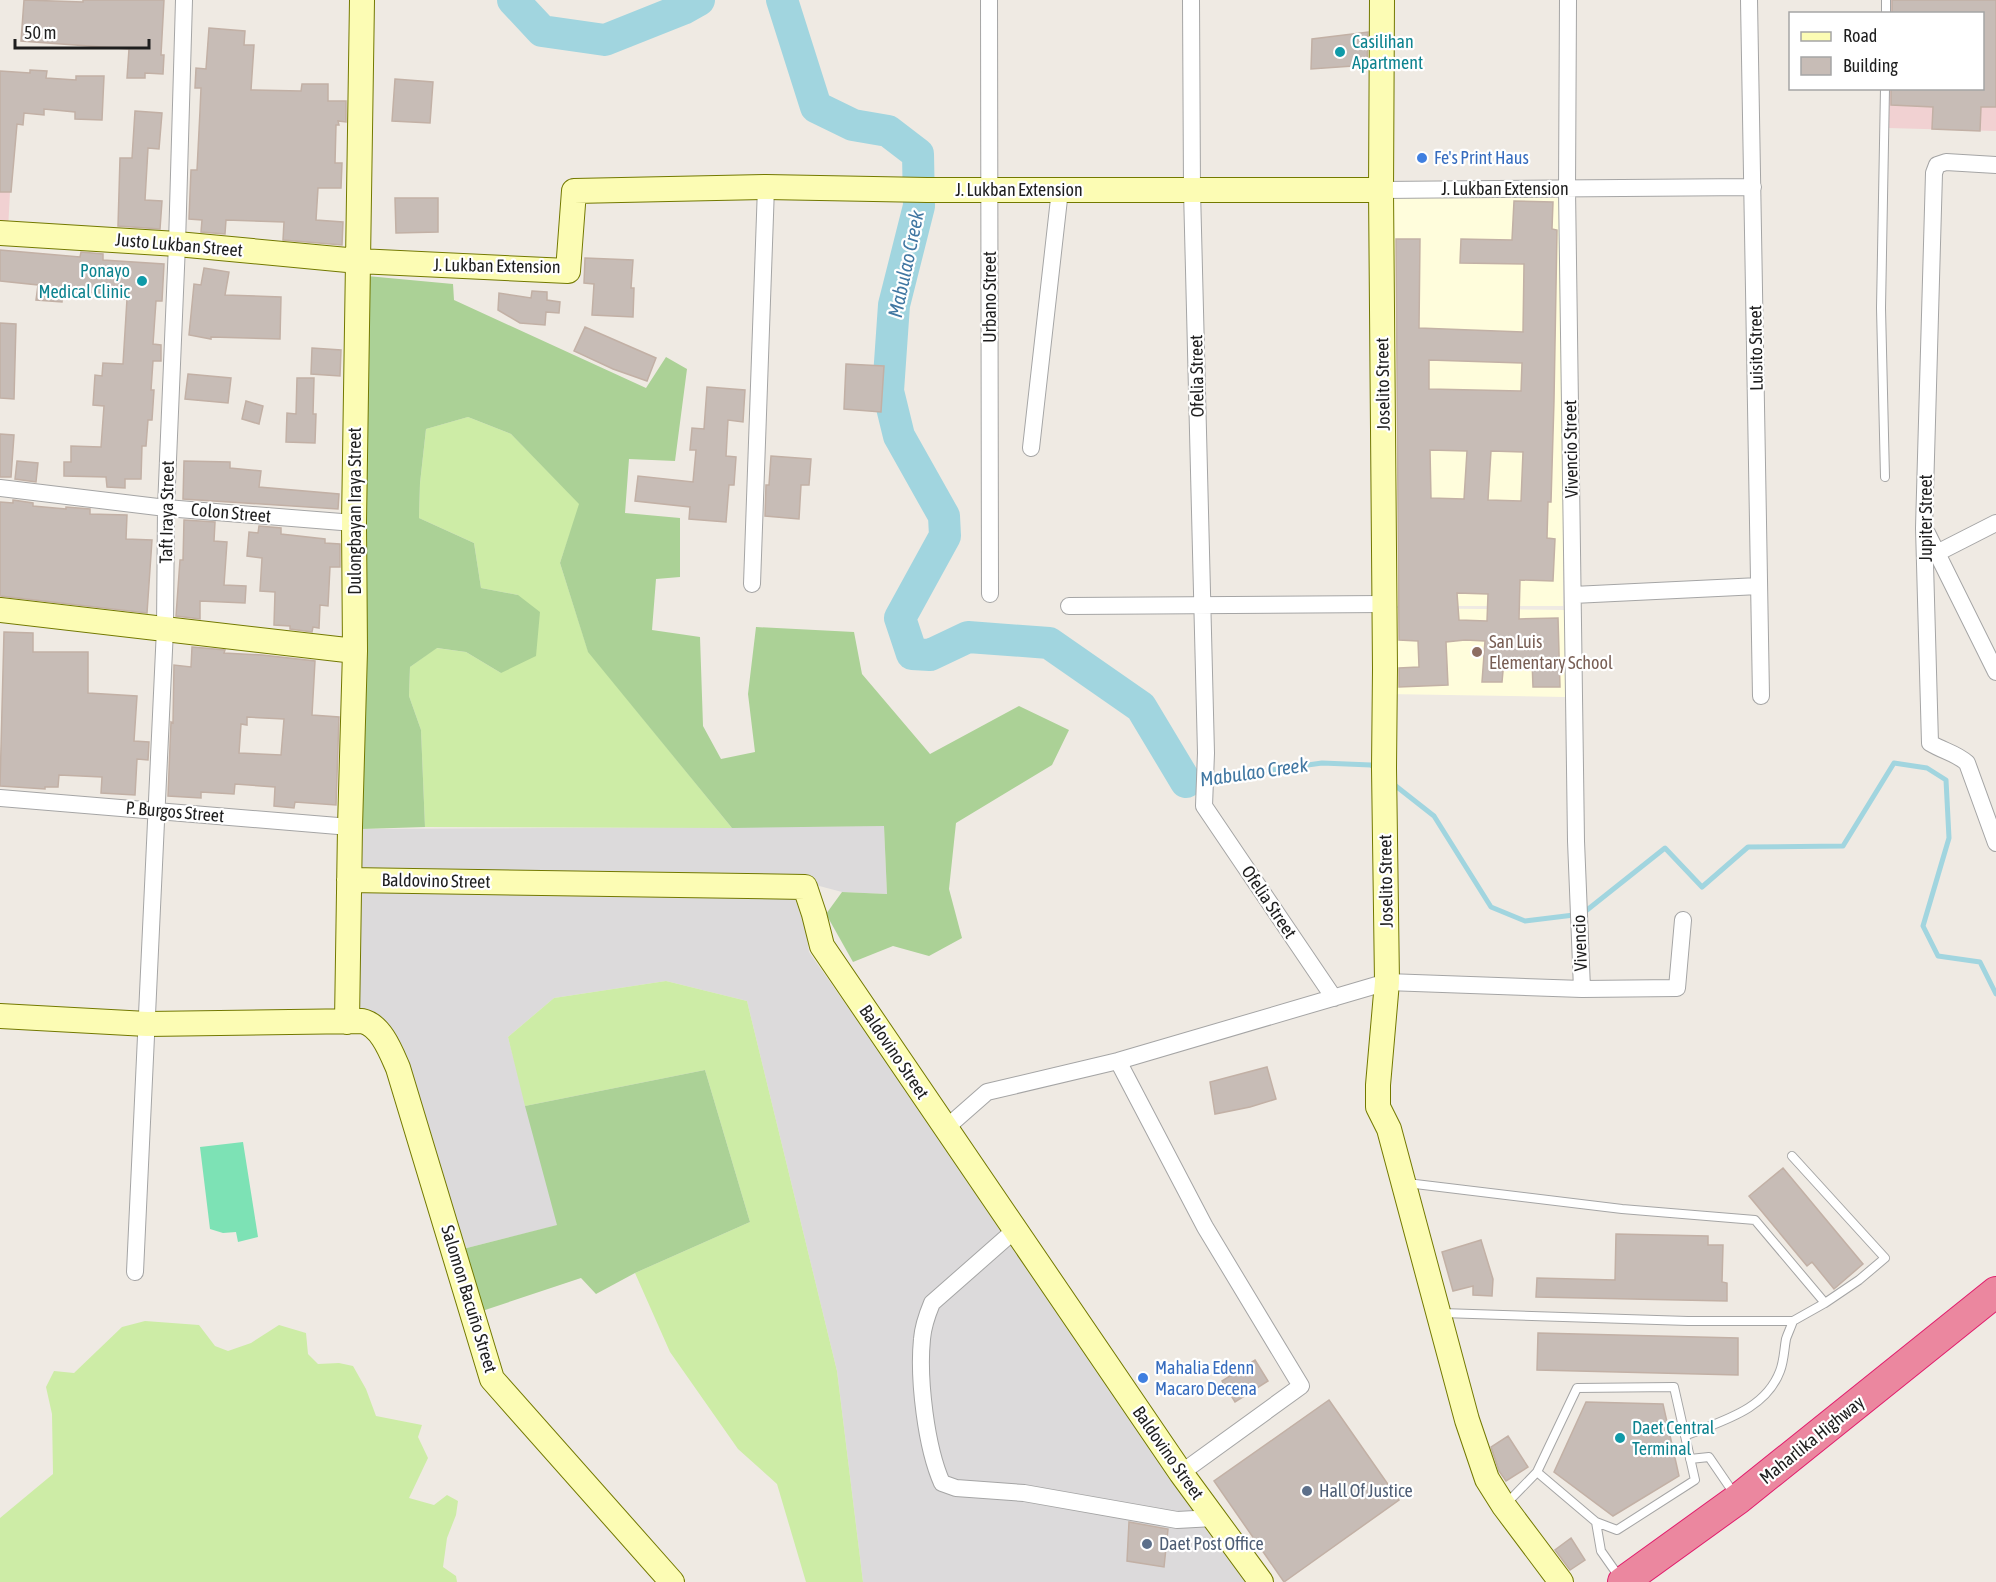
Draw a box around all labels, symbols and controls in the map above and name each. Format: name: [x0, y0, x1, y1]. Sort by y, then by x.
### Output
scale bar: [15, 12, 148, 50]
legend: [1789, 12, 1984, 90]
text: 50 m: [24, 22, 56, 43]
text: Road: [1843, 25, 1877, 46]
place label: Casilihan Apartment: [1352, 31, 1423, 73]
marker: Casilihan Apartment: [1333, 45, 1347, 59]
text: Building: [1843, 55, 1898, 76]
place label: Fe's Print Haus: [1434, 147, 1529, 168]
marker: Fe's Print Haus: [1415, 151, 1429, 165]
street label: J. Lukban Extension: [1441, 178, 1569, 199]
street label: J. Lukban Extension: [955, 179, 1083, 200]
water label: Mabulao Creek: [883, 208, 928, 320]
street label: Justo Lukban Street: [114, 228, 244, 261]
street label: Urbano Street: [979, 251, 1000, 343]
street label: J. Lukban Extension: [433, 254, 561, 277]
place label: Ponayo Medical Clinic: [38, 260, 130, 302]
marker: Ponayo Medical Clinic: [135, 274, 149, 288]
street label: Luisito Street: [1744, 305, 1767, 391]
street label: Ofelia Street: [1185, 334, 1208, 418]
street label: Joselito Street: [1371, 337, 1394, 431]
street label: Vivencio Street: [1559, 400, 1582, 498]
street label: Dulongbayan Iraya Street: [344, 427, 365, 595]
street label: Taft Iraya Street: [155, 460, 178, 564]
street label: Jupiter Street: [1915, 474, 1936, 562]
street label: Colon Street: [190, 499, 272, 526]
place label: San Luis Elementary School: [1489, 631, 1613, 673]
marker: San Luis Elementary School: [1470, 645, 1484, 659]
water label: Mabulao Creek: [1198, 752, 1310, 790]
street label: P. Burgos Street: [125, 797, 225, 826]
street label: Joselito Street: [1374, 834, 1397, 928]
street label: Ofelia Street: [1238, 861, 1301, 942]
street label: Baldovino Street: [381, 869, 491, 892]
street label: Vivencio: [1568, 914, 1591, 972]
street label: Baldovino Street: [855, 1001, 934, 1103]
street label: Salomon Bacuño Street: [437, 1223, 502, 1375]
place label: Mahalia Edenn Macaro Decena: [1155, 1357, 1257, 1399]
marker: Mahalia Edenn Macaro Decena: [1136, 1371, 1150, 1385]
street label: Maharlika Highway: [1755, 1391, 1868, 1488]
street label: Baldovino Street: [1129, 1402, 1208, 1503]
place label: Daet Central Terminal: [1632, 1417, 1715, 1459]
marker: Daet Central Terminal: [1613, 1431, 1627, 1445]
place label: Hall Of Justice: [1319, 1480, 1413, 1501]
marker: Hall Of Justice: [1300, 1484, 1314, 1498]
place label: Daet Post Office: [1159, 1533, 1264, 1554]
marker: Daet Post Office: [1140, 1537, 1154, 1551]

